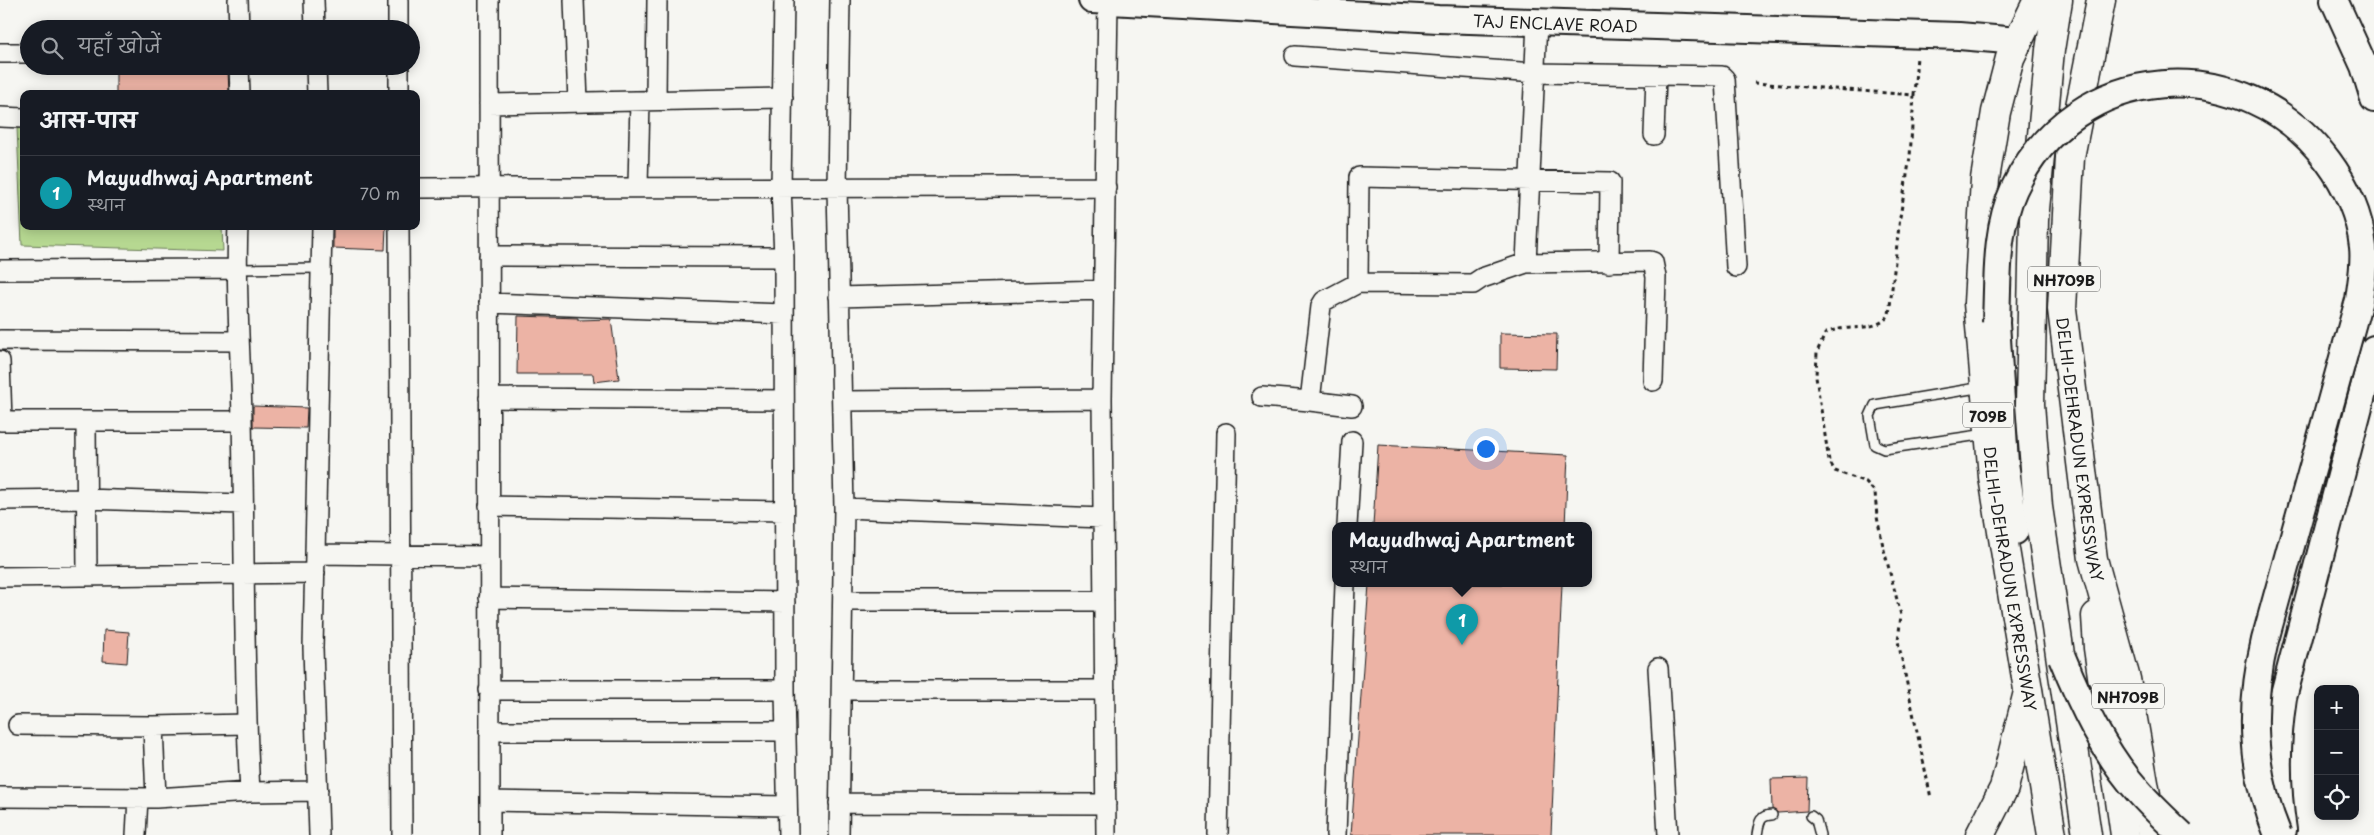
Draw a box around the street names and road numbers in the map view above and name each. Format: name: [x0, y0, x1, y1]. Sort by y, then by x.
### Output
street label: TAJ ENCLAVE ROAD: [1472, 8, 1638, 38]
road number: NH709B: [2028, 266, 2100, 292]
street label: DELHI-DEHRADUN EXPRESSWAY: [2051, 316, 2111, 585]
road number: 709B: [1963, 402, 2013, 428]
street label: DELHI–DEHRADUN EXPRESSWAY: [1978, 445, 2043, 713]
road number: NH709B: [2092, 684, 2164, 708]

